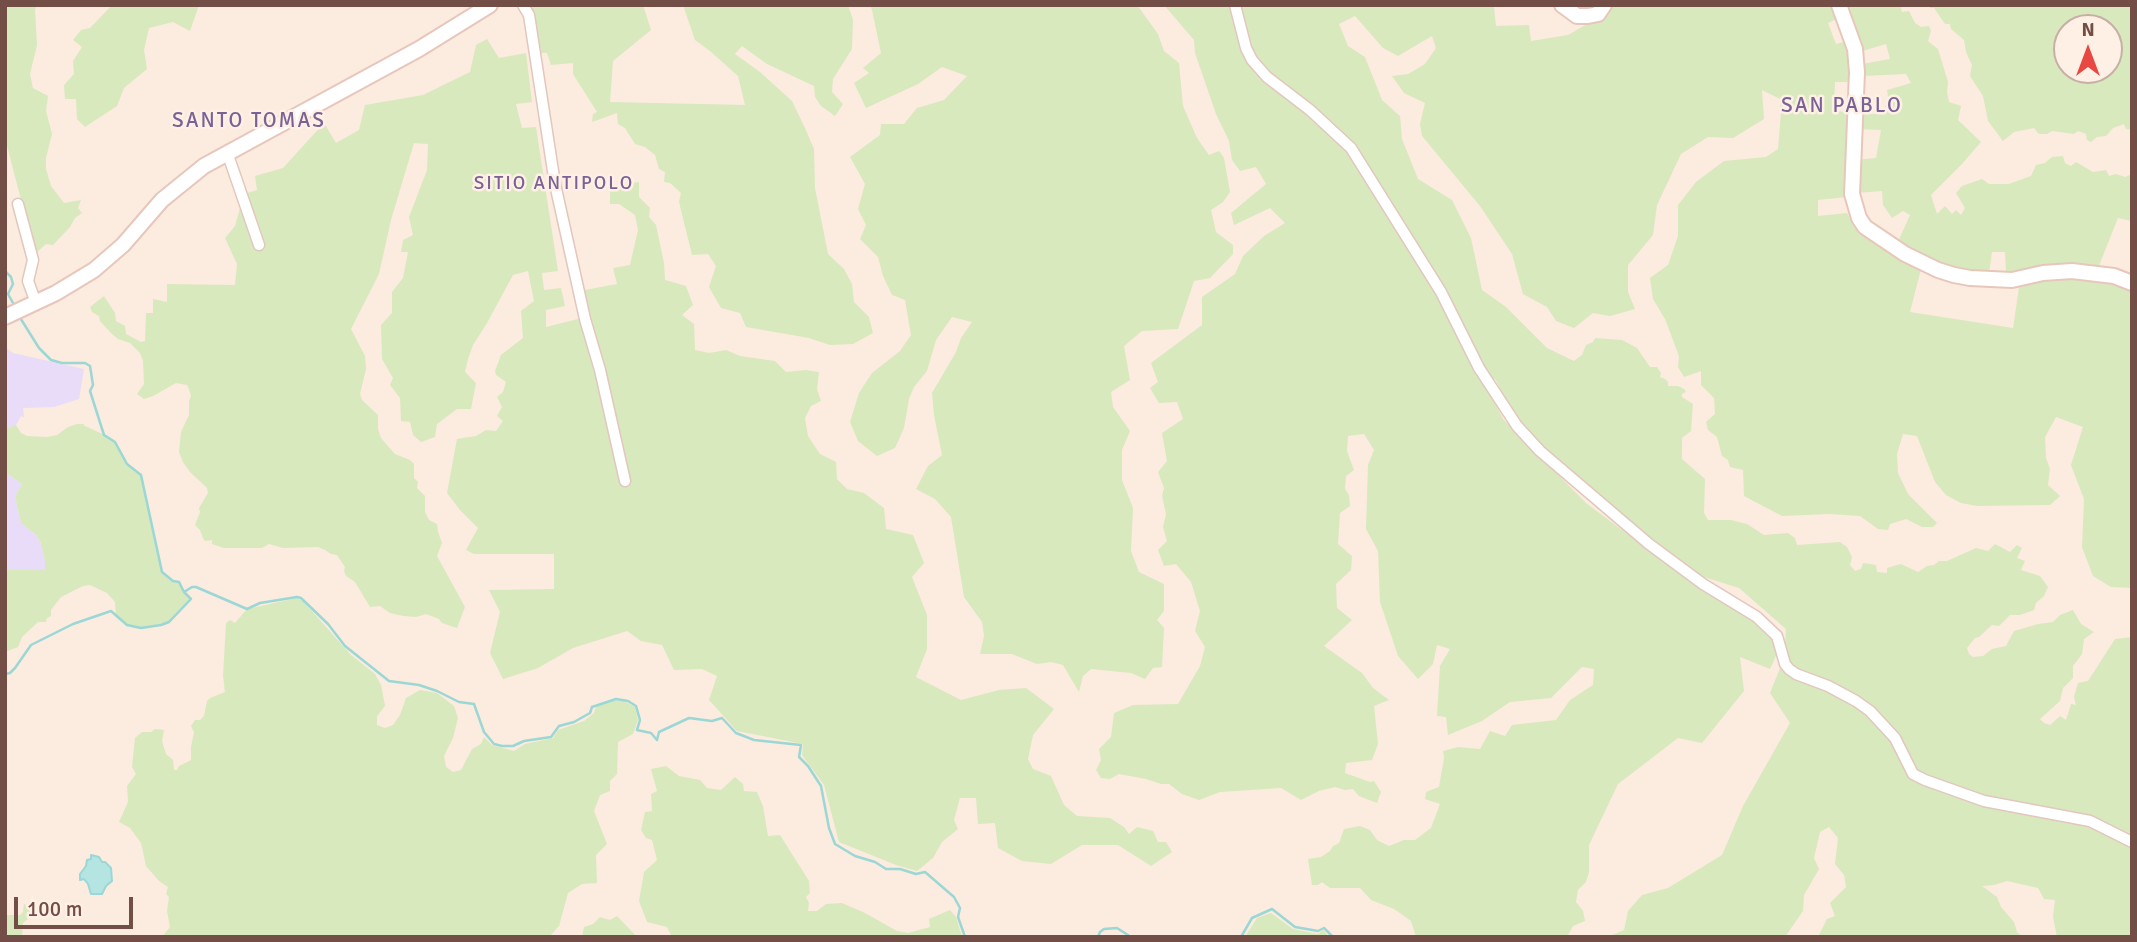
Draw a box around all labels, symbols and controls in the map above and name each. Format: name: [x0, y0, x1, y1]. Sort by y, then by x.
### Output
north arrow: [2053, 14, 2123, 84]
text: N: [2081, 18, 2095, 42]
district label: SAN PABLO: [1782, 93, 1902, 119]
district label: SANTO TOMAS: [173, 108, 325, 134]
district label: SITIO ANTIPOLO: [476, 173, 632, 195]
scale bar: [18, 883, 136, 927]
text: 100 m: [27, 896, 82, 922]

